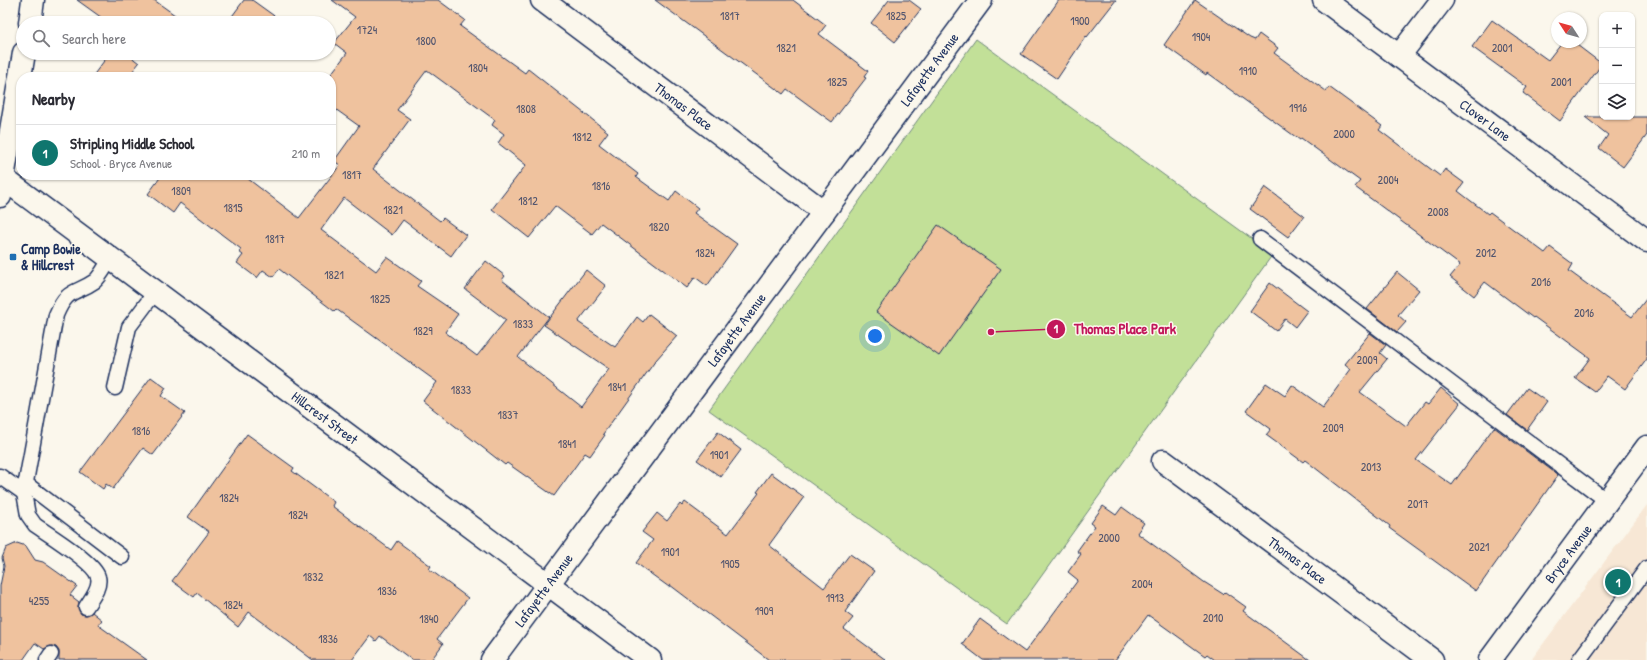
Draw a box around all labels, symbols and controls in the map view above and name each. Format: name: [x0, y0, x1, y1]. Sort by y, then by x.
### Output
house number: 1817: [720, 7, 740, 24]
house number: 1825: [886, 7, 906, 24]
house number: 1900: [1070, 12, 1090, 29]
north arrow: [1551, 12, 1587, 48]
map controls: [1599, 12, 1635, 120]
button: +: [1599, 12, 1635, 48]
search box: [16, 16, 336, 60]
house number: 1724: [357, 21, 378, 38]
icon: search: [30, 27, 52, 49]
text: Search here: [62, 28, 126, 49]
street label: Lafayette Avenue: [896, 28, 963, 110]
house number: 1904: [1192, 28, 1211, 45]
house number: 1800: [416, 32, 436, 49]
house number: 1821: [776, 39, 796, 56]
house number: 2001: [1492, 39, 1512, 56]
button: −: [1599, 48, 1635, 84]
house number: 1804: [468, 59, 488, 76]
house number: 1910: [1239, 62, 1257, 79]
house number: 1825: [827, 73, 847, 90]
house number: 2001: [1551, 73, 1571, 90]
street label: Thomas Place: [651, 78, 717, 134]
button: layers: [1599, 84, 1635, 120]
text: Nearby: [32, 87, 75, 110]
street label: Clover Lane: [1456, 94, 1515, 145]
house number: 1916: [1289, 99, 1307, 116]
house number: 1808: [516, 100, 536, 117]
house number: 2000: [1333, 125, 1355, 142]
house number: 1812: [572, 128, 592, 145]
text: Stripling Middle School: [70, 133, 194, 154]
text: 1: [43, 144, 47, 162]
text: 210 m: [292, 144, 320, 162]
text: School · Bryce Avenue: [70, 154, 172, 172]
house number: 1817: [342, 166, 362, 183]
house number: 2004: [1378, 171, 1399, 188]
house number: 1816: [592, 177, 611, 194]
house number: 1809: [171, 182, 191, 199]
house number: 1812: [518, 192, 538, 209]
house number: 1815: [224, 199, 242, 216]
house number: 1821: [383, 201, 403, 218]
house number: 2008: [1427, 203, 1449, 220]
house number: 1820: [649, 218, 669, 235]
house number: 1817: [265, 230, 285, 247]
place label: Camp Bowie & Hillcrest: [21, 239, 81, 274]
house number: 1824: [695, 244, 715, 261]
house number: 2012: [1476, 244, 1497, 261]
marker: Camp Bowie & Hillcrest: [8, 252, 18, 262]
house number: 1821: [324, 266, 344, 283]
house number: 2016: [1531, 273, 1551, 290]
street label: Lafayette Avenue: [703, 289, 770, 370]
house number: 1825: [370, 290, 390, 307]
house number: 2016: [1574, 304, 1594, 321]
house number: 1833: [513, 315, 533, 332]
callout: Thomas Place Park: [1046, 316, 1184, 343]
text: Thomas Place Park: [1073, 318, 1177, 339]
text: 1: [1054, 320, 1059, 337]
house number: 1829: [413, 322, 433, 339]
your location: [865, 326, 885, 346]
house number: 2009: [1357, 351, 1378, 368]
house number: 1841: [608, 378, 626, 395]
house number: 1833: [451, 381, 471, 398]
street label: Hillcrest Street: [288, 386, 362, 449]
house number: 1837: [498, 406, 518, 423]
house number: 2009: [1323, 419, 1344, 436]
house number: 1816: [132, 422, 151, 439]
house number: 1841: [558, 435, 576, 452]
house number: 1901: [710, 446, 728, 463]
house number: 2013: [1361, 458, 1381, 475]
house number: 1824: [219, 489, 239, 506]
house number: 2017: [1407, 495, 1429, 512]
house number: 1824: [288, 506, 308, 523]
street label: Bryce Avenue: [1540, 520, 1596, 587]
house number: 2000: [1098, 529, 1120, 546]
street label: Thomas Place: [1264, 532, 1331, 588]
house number: 2021: [1469, 538, 1489, 555]
house number: 1901: [661, 543, 679, 560]
street label: Lafayette Avenue: [510, 549, 577, 630]
house number: 1905: [720, 555, 740, 572]
pin: 1: [1605, 567, 1631, 597]
house number: 1832: [303, 568, 324, 585]
house number: 2004: [1132, 575, 1153, 592]
house number: 1836: [377, 582, 397, 599]
house number: 1913: [826, 589, 844, 606]
house number: 4255: [29, 592, 49, 609]
house number: 1824: [223, 596, 243, 613]
house number: 1909: [755, 602, 774, 619]
house number: 2010: [1203, 609, 1223, 626]
house number: 1840: [419, 610, 439, 627]
house number: 1836: [318, 630, 338, 647]

